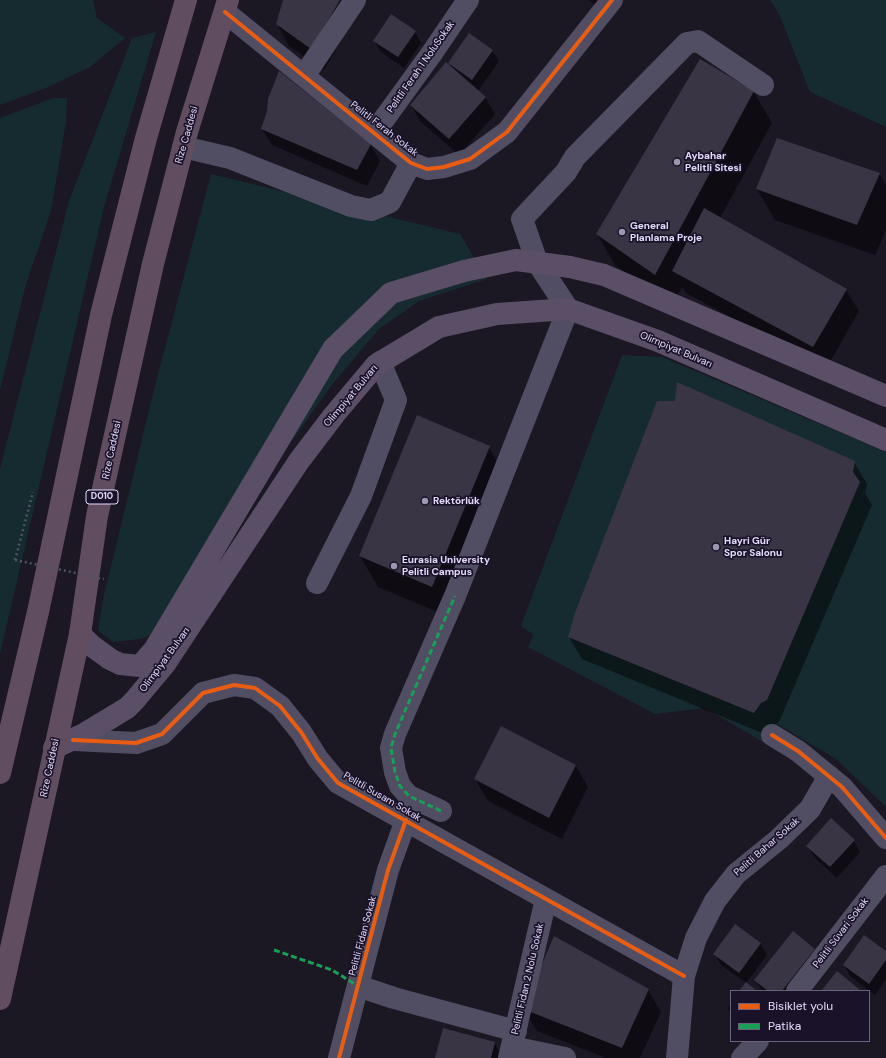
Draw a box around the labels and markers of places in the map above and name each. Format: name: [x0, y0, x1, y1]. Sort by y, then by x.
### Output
place label: Aybahar Pelitli Sitesi: [685, 150, 741, 174]
marker: Aybahar Pelitli Sitesi: [672, 157, 682, 167]
place label: General Planlama Proje: [630, 220, 702, 244]
marker: General Planlama Proje: [617, 227, 627, 237]
place label: Rektörlük: [433, 495, 480, 507]
marker: Rektörlük: [420, 496, 430, 506]
place label: Hayri Gür Spor Salonu: [724, 535, 782, 558]
marker: Hayri Gür Spor Salonu: [711, 542, 721, 552]
place label: Eurasia University Pelitli Campus: [402, 554, 490, 578]
marker: Eurasia University Pelitli Campus: [389, 561, 399, 571]

